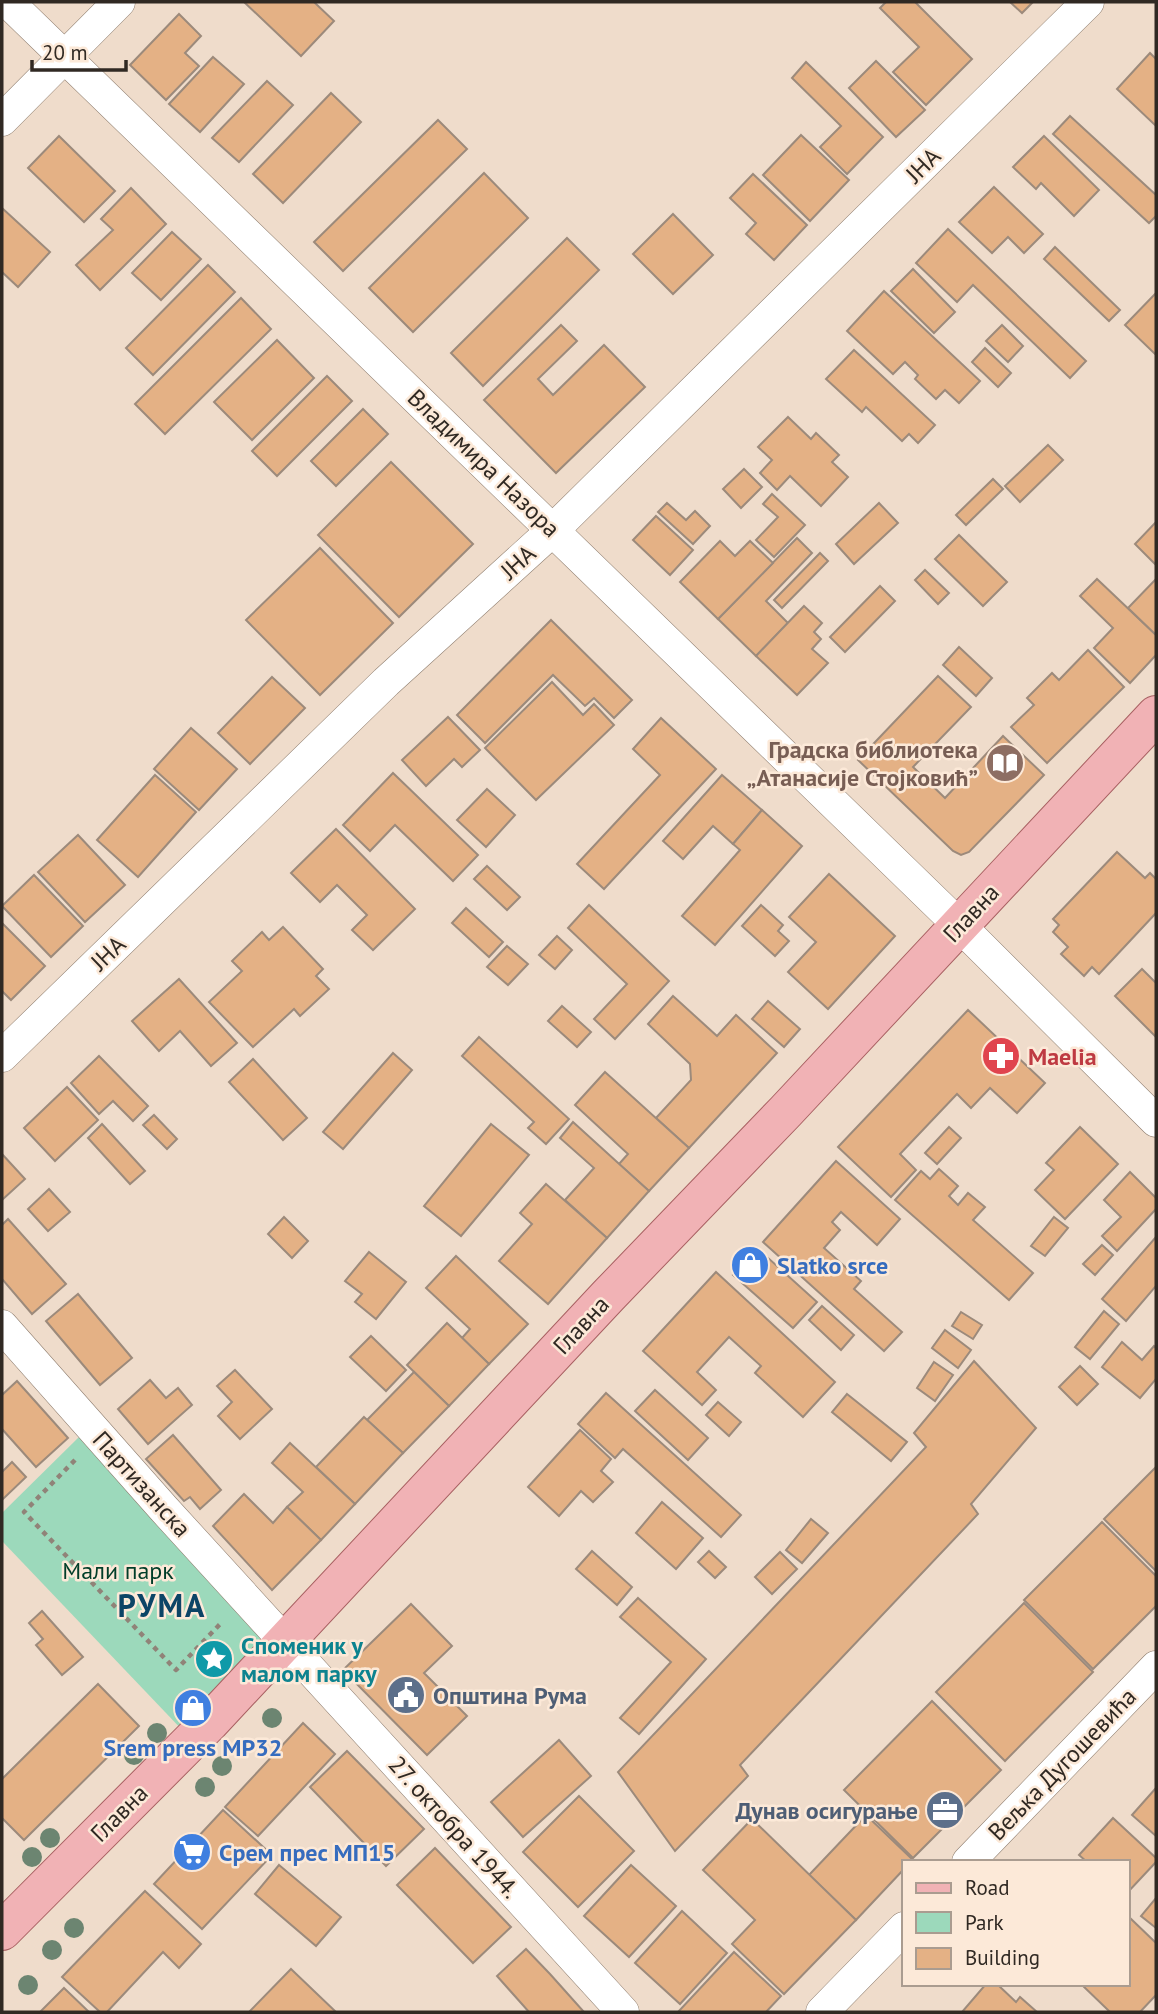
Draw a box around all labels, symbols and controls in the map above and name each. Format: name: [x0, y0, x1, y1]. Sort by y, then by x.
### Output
scale bar: [32, 28, 126, 72]
text: 20 m: [42, 39, 88, 66]
street label: ЈНА: [898, 141, 947, 190]
street label: Владимира Назора: [401, 382, 567, 544]
street label: ЈНА: [493, 538, 542, 587]
place label: Градска библиотека „Атанасије Стојковић”: [747, 734, 978, 793]
library icon: Градска библиотека „Атанасије Стојковић”: [984, 742, 1026, 784]
street label: Главна: [936, 877, 1006, 949]
street label: ЈНА: [83, 929, 132, 978]
pharmacy icon: Maelia: [980, 1035, 1022, 1077]
place label: Maelia: [1028, 1041, 1097, 1072]
shop icon: Slatko srce: [729, 1244, 771, 1286]
place label: Slatko srce: [777, 1250, 888, 1281]
street label: Главна: [546, 1289, 616, 1361]
street label: Партизанска: [86, 1424, 198, 1544]
park label: Мали парк: [62, 1555, 174, 1586]
district label: РУМА: [118, 1584, 206, 1626]
place label: Споменик у малом парку: [241, 1630, 377, 1689]
place icon: Споменик у малом парку: [193, 1638, 235, 1680]
public building icon: Општина Рума: [385, 1674, 427, 1716]
place label: Општина Рума: [433, 1680, 587, 1711]
street label: Вељка Дугошевића: [981, 1681, 1143, 1847]
shop icon: Srem press MP32: [172, 1687, 214, 1729]
place label: Srem press MP32: [104, 1732, 282, 1763]
street label: 27. октобра 1944.: [382, 1749, 526, 1905]
street label: Главна: [84, 1778, 154, 1848]
office icon: Дунав осигурање: [924, 1789, 966, 1831]
place label: Дунав осигурање: [736, 1795, 918, 1826]
supermarket icon: Срем прес МП15: [171, 1831, 213, 1873]
place label: Срем прес МП15: [219, 1837, 395, 1868]
legend: [902, 1860, 1130, 1986]
text: Road: [965, 1874, 1009, 1901]
text: Park: [965, 1909, 1004, 1936]
text: Building: [965, 1944, 1040, 1971]

